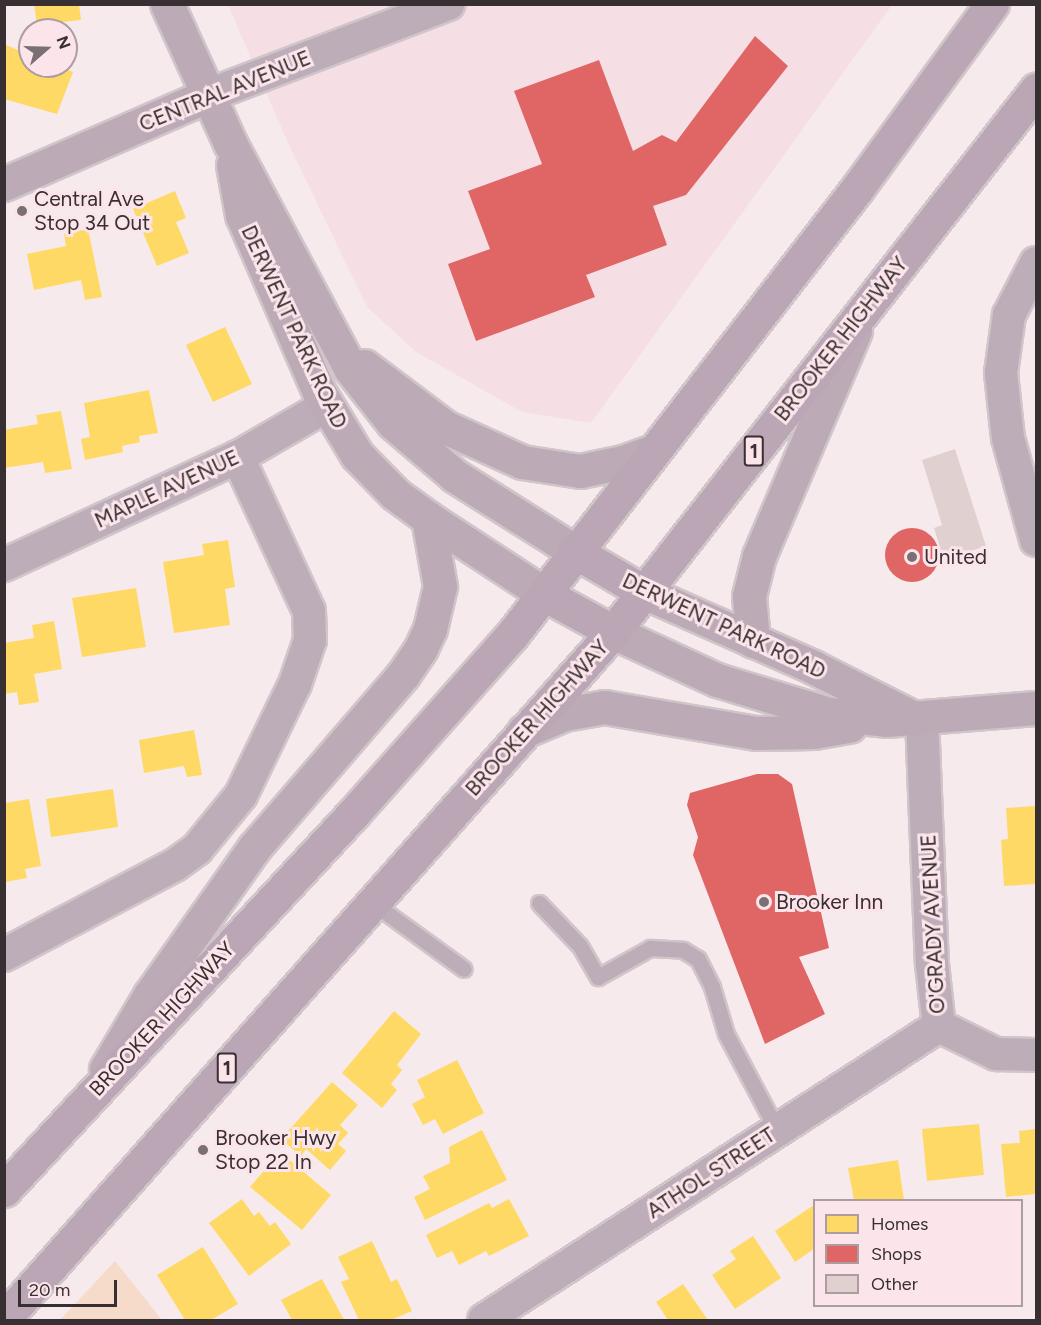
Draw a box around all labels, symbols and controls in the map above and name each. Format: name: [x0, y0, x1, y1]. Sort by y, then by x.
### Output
north arrow: [18, 18, 78, 78]
text: N: [52, 33, 75, 51]
street label: CENTRAL AVENUE: [136, 45, 314, 137]
place label: Central Ave Stop 34 Out: [34, 186, 150, 236]
marker: Central Ave Stop 34 Out: [15, 204, 29, 218]
street label: DERWENT PARK ROAD: [236, 221, 352, 433]
street label: BROOKER HIGHWAY: [769, 252, 913, 426]
road number: 1: [744, 434, 764, 468]
street label: MAPLE AVENUE: [91, 445, 243, 533]
place label: United: [924, 544, 987, 570]
marker: United: [905, 550, 919, 564]
street label: DERWENT PARK ROAD: [618, 568, 830, 684]
street label: BROOKER HIGHWAY: [460, 635, 614, 801]
street label: O'GRADY AVENUE: [916, 834, 950, 1014]
place label: Brooker Inn: [776, 889, 883, 915]
marker: Brooker Inn: [757, 895, 771, 909]
street label: BROOKER HIGHWAY: [84, 937, 240, 1101]
road number: 1: [216, 1051, 238, 1085]
street label: ATHOL STREET: [642, 1122, 780, 1224]
place label: Brooker Hwy Stop 22 In: [215, 1125, 336, 1175]
marker: Brooker Hwy Stop 22 In: [196, 1143, 210, 1157]
legend: [813, 1199, 1023, 1307]
text: Homes: [871, 1213, 929, 1235]
text: Shops: [871, 1243, 922, 1265]
scale bar: [21, 1268, 120, 1306]
text: Other: [871, 1273, 918, 1295]
text: 20 m: [29, 1279, 70, 1301]

